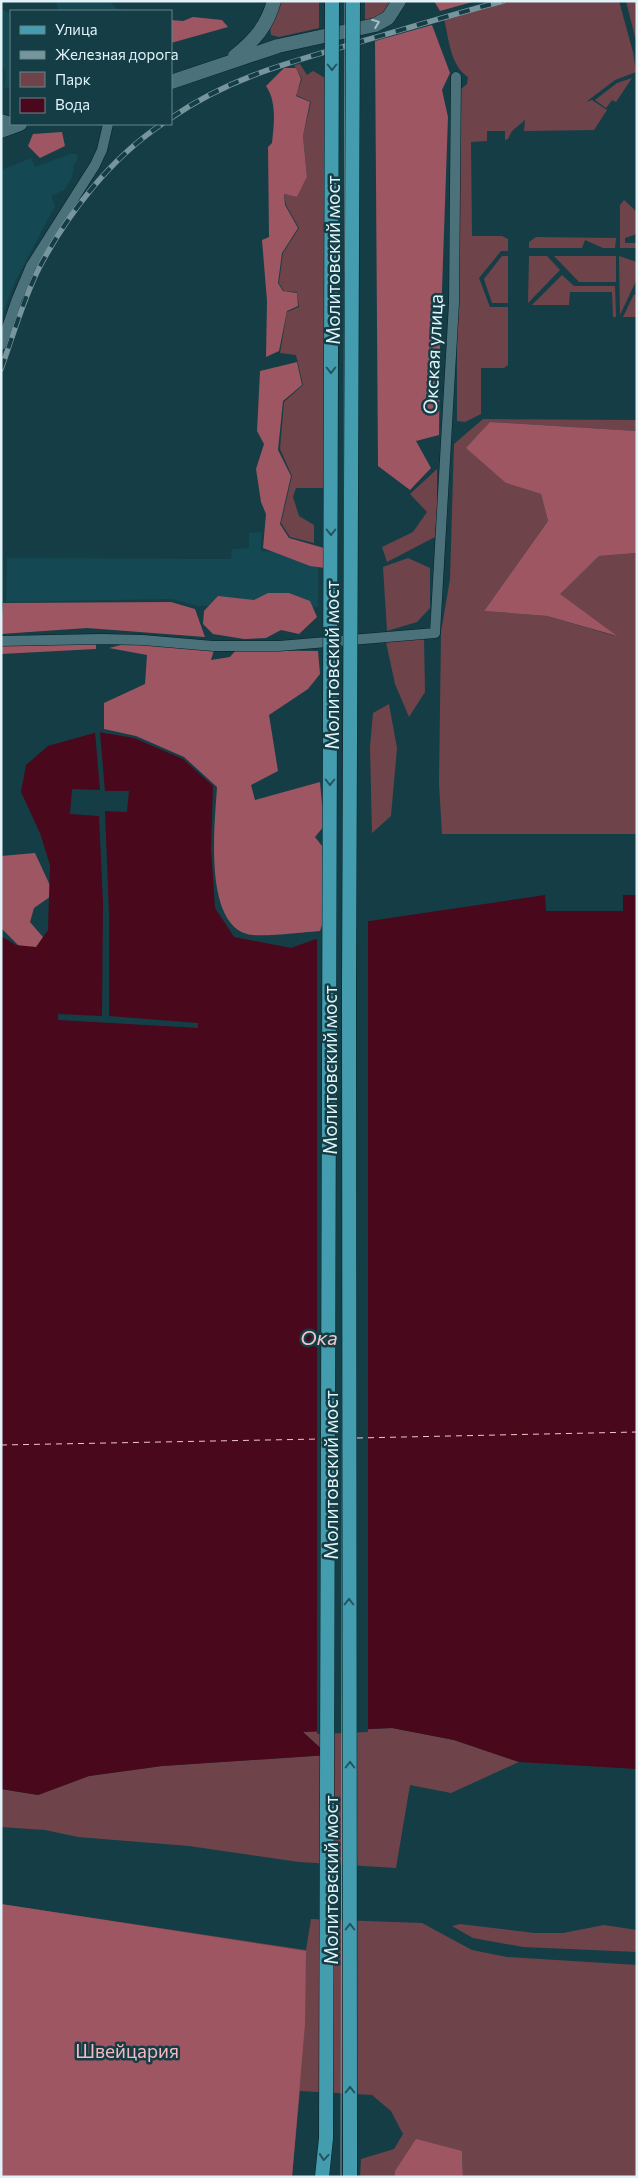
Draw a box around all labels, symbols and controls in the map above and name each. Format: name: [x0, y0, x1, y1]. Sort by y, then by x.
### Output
legend: [10, 10, 172, 125]
one-way arrow: [371, 19, 380, 29]
text: Улица: [55, 20, 97, 38]
text: Железная дорога: [55, 45, 179, 63]
one-way arrow: [327, 64, 337, 72]
text: Парк: [55, 70, 91, 88]
text: Вода: [55, 95, 90, 113]
street label: Молитовский мост: [321, 175, 344, 345]
street label: Окская улица: [418, 293, 447, 415]
one-way arrow: [326, 366, 336, 374]
one-way arrow: [326, 529, 336, 537]
street label: Молитовский мост: [320, 580, 343, 750]
one-way arrow: [325, 779, 335, 787]
street label: Молитовский мост: [318, 985, 341, 1155]
water label: Ока: [300, 1325, 338, 1349]
street label: Молитовский мост: [319, 1390, 342, 1560]
one-way arrow: [344, 1598, 354, 1606]
one-way arrow: [345, 1760, 355, 1768]
street label: Молитовский мост: [319, 1795, 342, 1965]
one-way arrow: [345, 1923, 355, 1930]
park label: Швейцария: [75, 2039, 179, 2062]
one-way arrow: [345, 2085, 355, 2093]
one-way arrow: [319, 2154, 330, 2162]

